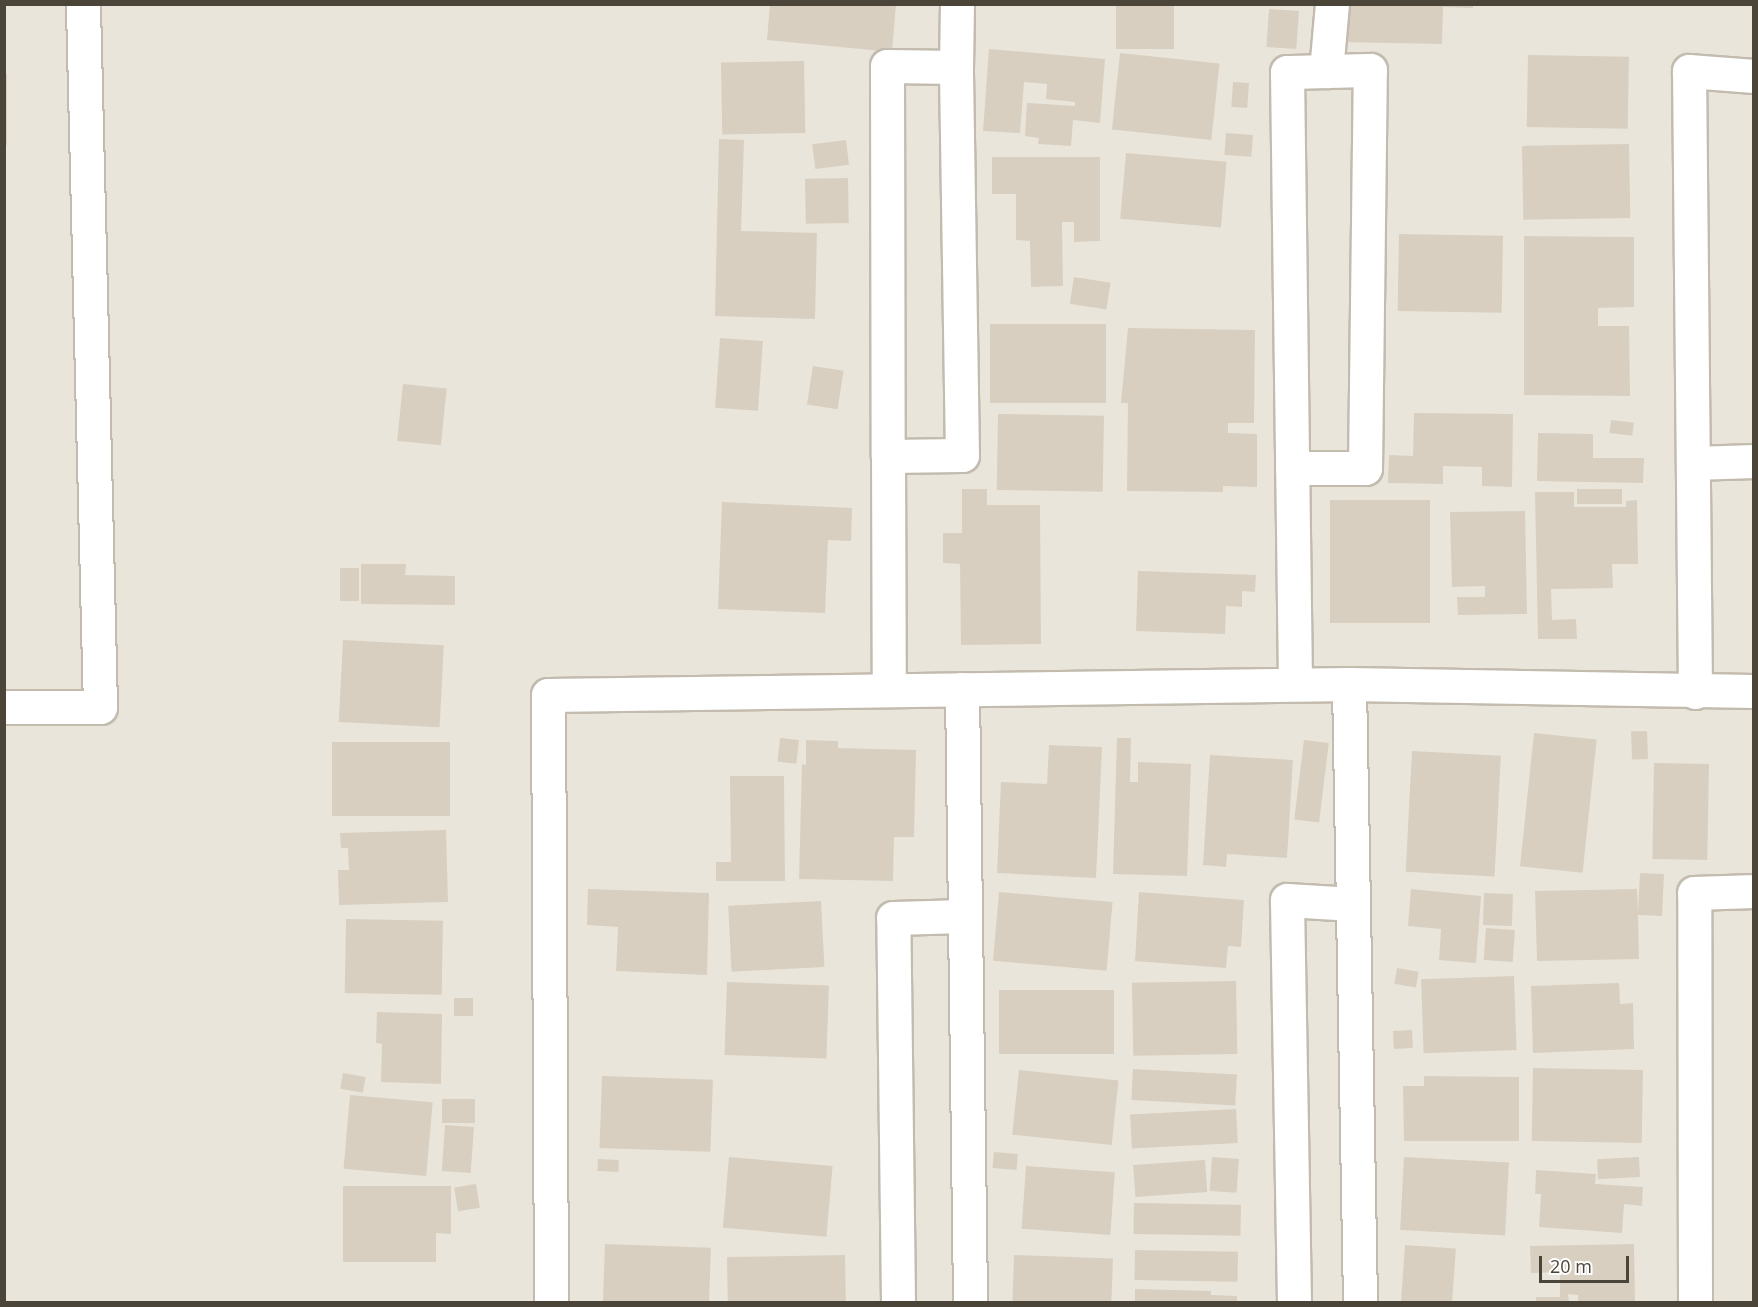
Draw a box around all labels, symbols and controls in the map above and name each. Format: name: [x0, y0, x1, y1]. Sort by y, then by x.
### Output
scale bar: [1542, 1244, 1632, 1282]
text: 20 m: [1550, 1254, 1592, 1278]

